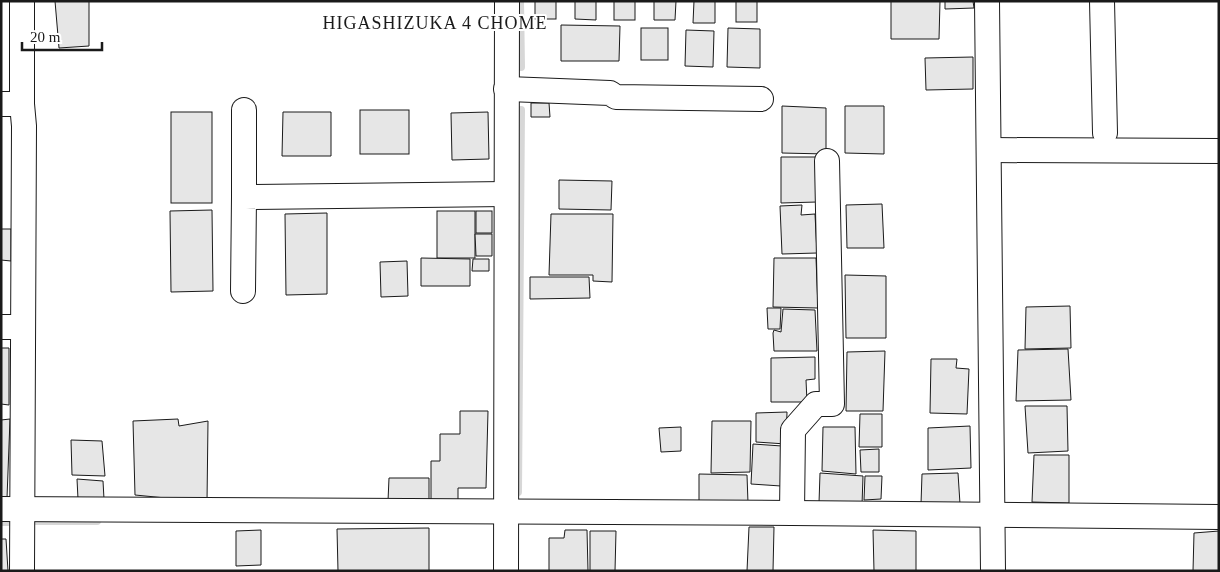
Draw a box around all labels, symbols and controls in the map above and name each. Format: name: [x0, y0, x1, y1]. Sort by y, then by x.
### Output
district label: HIGASHIZUKA 4 CHOME: [323, 13, 548, 33]
scale bar: [22, 20, 102, 52]
text: 20 m: [30, 29, 61, 45]

